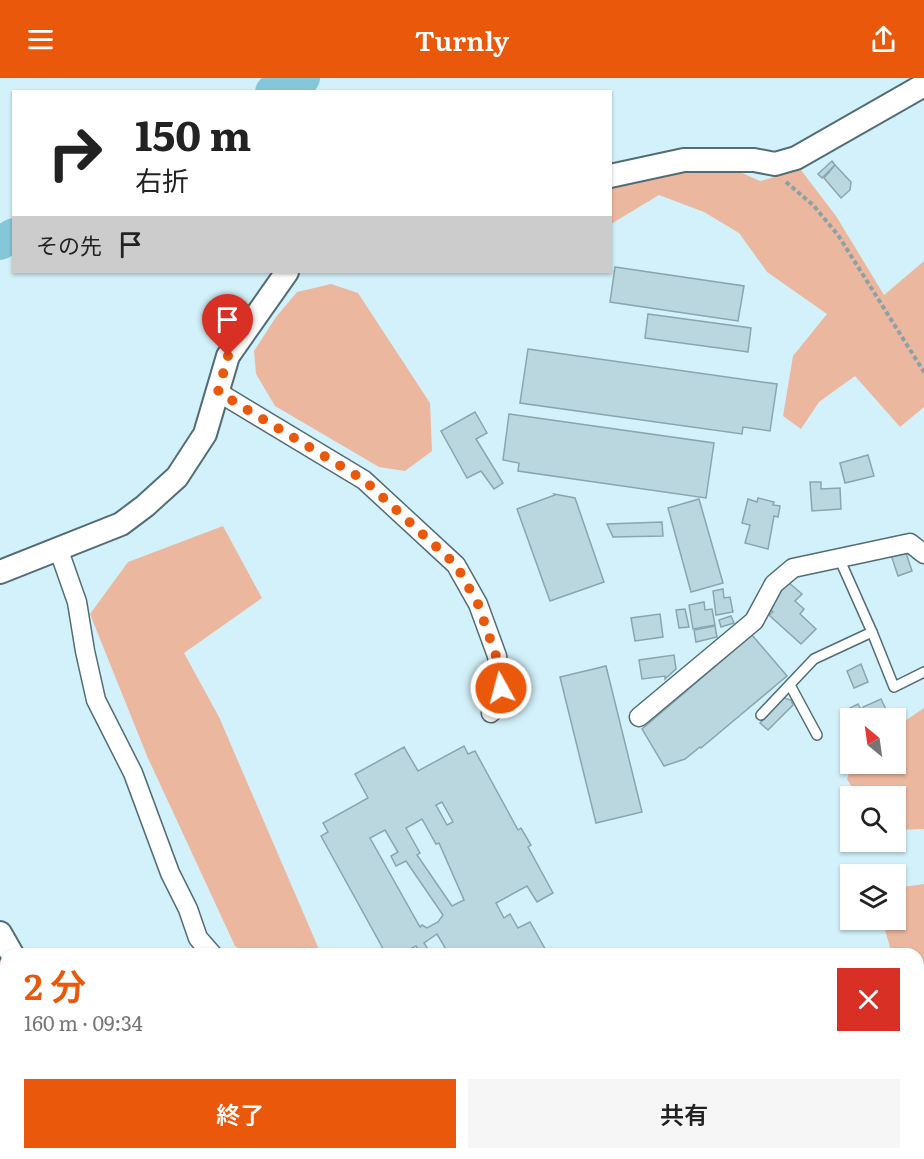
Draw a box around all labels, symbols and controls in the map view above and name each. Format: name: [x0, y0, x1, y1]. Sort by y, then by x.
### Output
text: Turnly: [415, 19, 509, 59]
icon: menu: [24, 23, 57, 56]
icon: share: [867, 23, 900, 56]
text: 150 m: [135, 102, 251, 164]
icon: right: [36, 114, 114, 192]
text: 右折: [135, 159, 189, 199]
text: その先: [36, 228, 102, 261]
icon: arrive: [114, 228, 147, 261]
pin: [202, 294, 253, 356]
icon: arrive: [211, 303, 244, 336]
position arrow: [469, 656, 533, 720]
north arrow: [840, 708, 906, 774]
map controls: [840, 708, 906, 930]
button: search: [840, 786, 906, 852]
button: layers: [840, 864, 906, 930]
text: 2 分: [24, 958, 86, 1011]
button: close: [837, 968, 900, 1031]
text: 160 m · 09:34: [24, 1007, 143, 1037]
button: 終了: [24, 1079, 456, 1148]
button: 共有: [468, 1079, 900, 1148]

